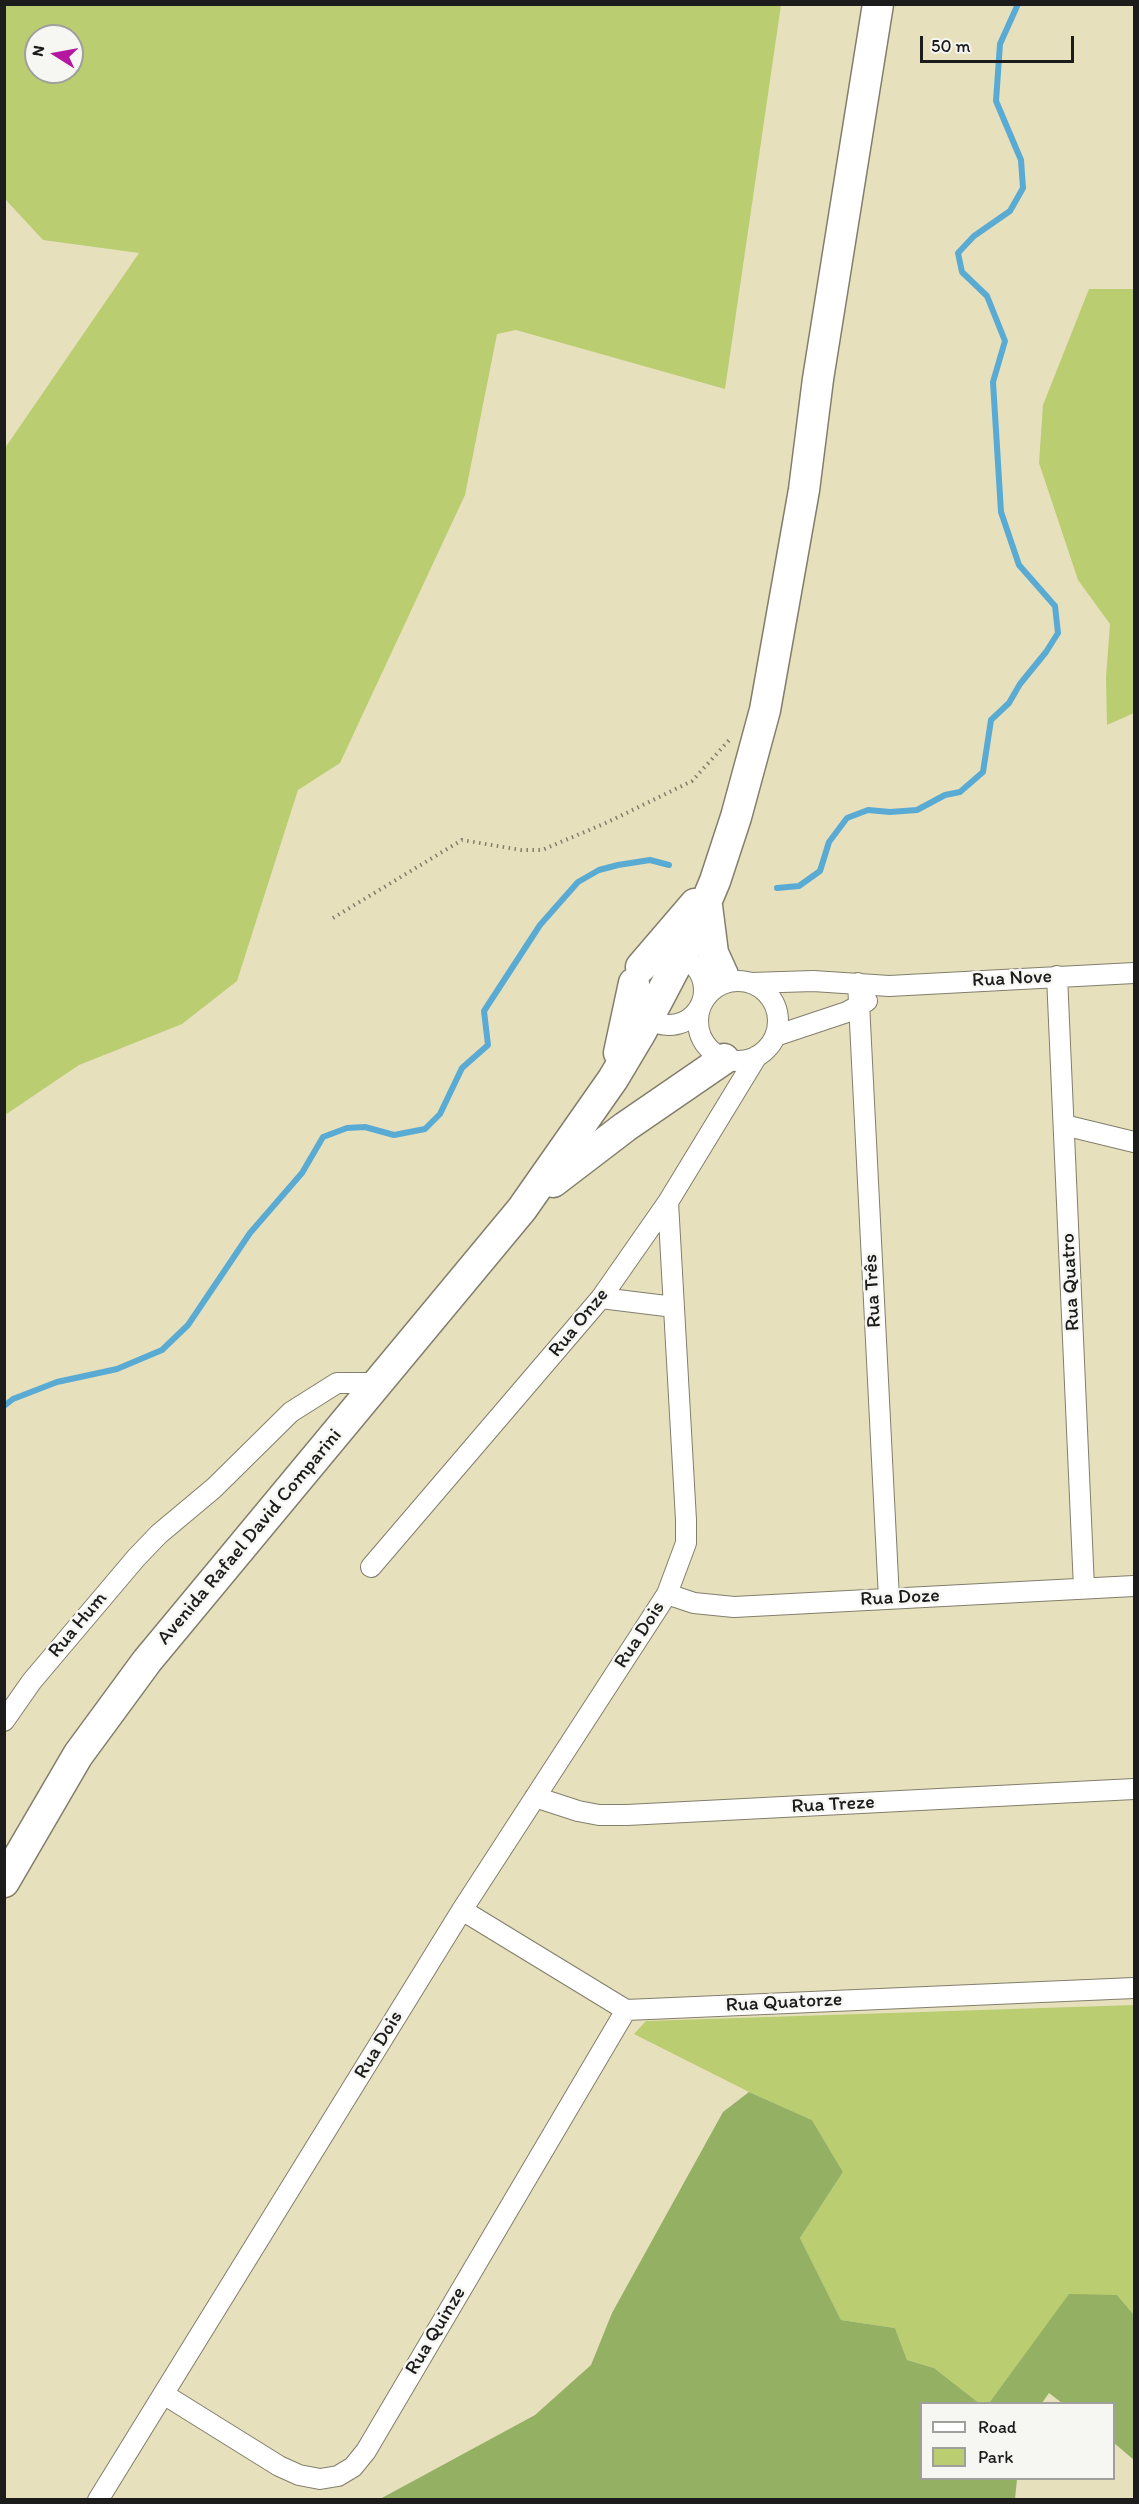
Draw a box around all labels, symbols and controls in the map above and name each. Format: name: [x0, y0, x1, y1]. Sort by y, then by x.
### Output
north arrow: [24, 24, 84, 84]
scale bar: [923, 24, 1078, 62]
text: 50 m: [931, 35, 971, 57]
text: N: [27, 44, 48, 58]
street label: Rua Nove: [971, 965, 1053, 993]
street label: Rua Quatro: [1056, 1232, 1086, 1332]
street label: Rua Três: [859, 1254, 887, 1328]
street label: Rua Onze: [544, 1284, 614, 1362]
street label: Avenida Rafael David Comparini: [153, 1424, 347, 1650]
street label: Rua Doze: [860, 1584, 940, 1612]
street label: Rua Hum: [43, 1587, 113, 1663]
street label: Rua Dois: [610, 1597, 670, 1673]
street label: Rua Treze: [791, 1791, 875, 1819]
street label: Rua Quatorze: [725, 1988, 843, 2018]
street label: Rua Dois: [349, 2007, 409, 2083]
street label: Rua Quinze: [400, 2283, 472, 2379]
legend: [920, 2402, 1115, 2480]
text: Road: [978, 2416, 1017, 2438]
text: Park: [978, 2446, 1013, 2468]

